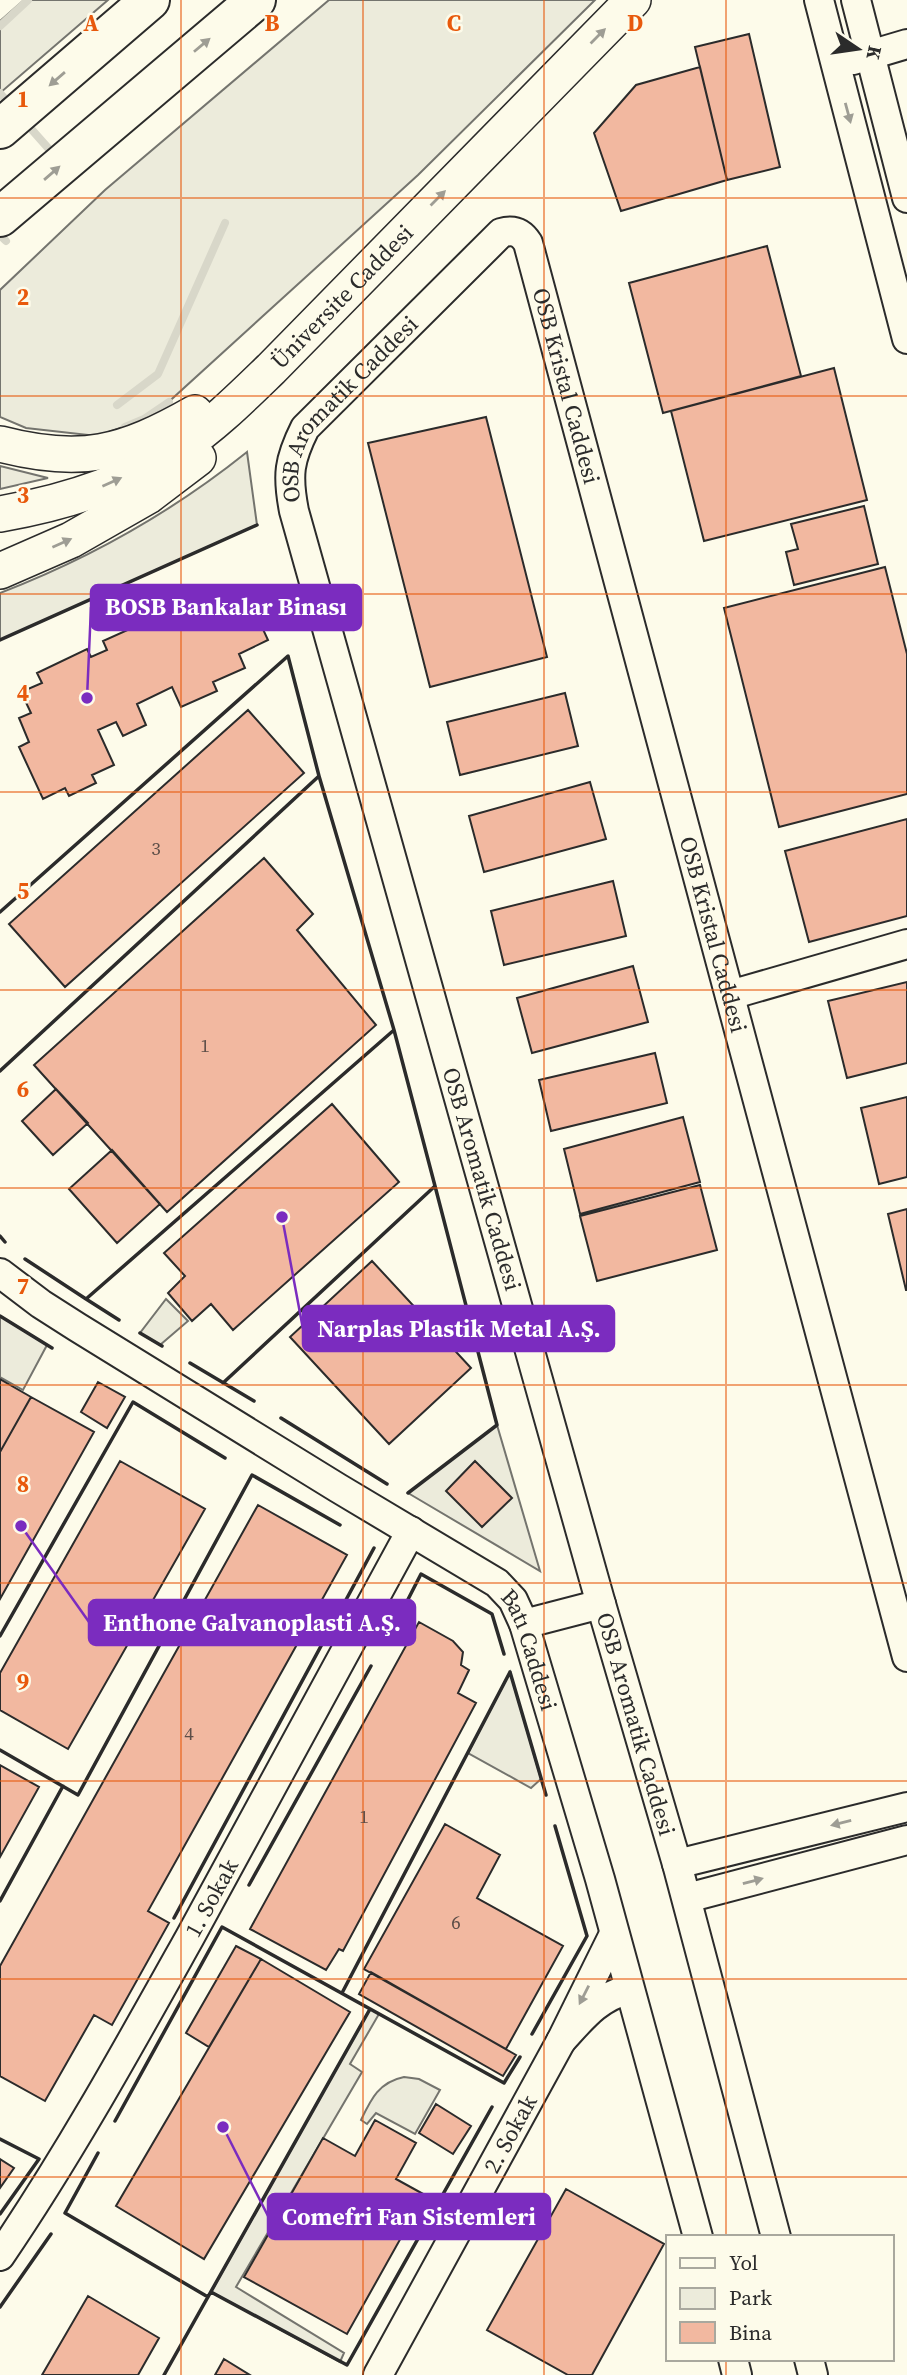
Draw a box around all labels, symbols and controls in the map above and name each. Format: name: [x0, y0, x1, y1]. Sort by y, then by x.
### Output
text: A: [83, 7, 99, 39]
text: B: [265, 7, 280, 39]
text: C: [447, 7, 461, 39]
text: D: [627, 7, 643, 39]
north arrow: [823, 14, 893, 84]
one-way arrow: [589, 28, 606, 44]
one-way arrow: [193, 38, 210, 53]
text: K: [860, 43, 889, 63]
one-way arrow: [49, 71, 66, 86]
text: 1: [17, 83, 29, 115]
one-way arrow: [844, 103, 854, 124]
one-way arrow: [43, 166, 60, 181]
one-way arrow: [430, 189, 447, 206]
street label: Üniversite Caddesi: [264, 217, 420, 376]
text: 2: [17, 281, 29, 313]
street label: OSB Kristal Caddesi: [525, 284, 608, 488]
street label: OSB Aromatik Caddesi: [274, 308, 425, 504]
one-way arrow: [102, 476, 123, 487]
text: 3: [17, 479, 29, 511]
one-way arrow: [52, 538, 72, 549]
callout: BOSB Bankalar Binası: [91, 585, 361, 630]
text: BOSB Bankalar Binası: [105, 590, 347, 623]
text: 4: [17, 677, 29, 709]
street label: OSB Kristal Caddesi: [672, 833, 755, 1036]
house number: 3: [151, 835, 161, 861]
text: 5: [17, 875, 29, 907]
house number: 1: [200, 1032, 210, 1058]
street label: OSB Aromatik Caddesi: [435, 1064, 529, 1294]
text: 6: [17, 1073, 29, 1105]
text: 7: [17, 1270, 29, 1302]
callout: Narplas Plastik Metal A.Ş.: [303, 1306, 614, 1351]
text: Narplas Plastik Metal A.Ş.: [317, 1312, 601, 1345]
text: 8: [17, 1468, 29, 1500]
street label: Batı Caddesi: [494, 1581, 565, 1715]
callout: Enthone Galvanoplasti A.Ş.: [89, 1600, 415, 1645]
text: Enthone Galvanoplasti A.Ş.: [103, 1606, 401, 1639]
street label: OSB Aromatik Caddesi: [589, 1609, 683, 1839]
text: 9: [17, 1666, 29, 1698]
house number: 4: [184, 1720, 194, 1746]
house number: 1: [359, 1803, 369, 1829]
one-way arrow: [830, 1818, 852, 1829]
street label: 1. Sokak: [177, 1853, 246, 1943]
one-way arrow: [742, 1875, 764, 1886]
house number: 6: [451, 1909, 461, 1935]
one-way arrow: [578, 1985, 589, 2005]
street label: 2. Sokak: [476, 2089, 545, 2179]
callout: Comefri Fan Sistemleri: [268, 2194, 550, 2239]
text: Comefri Fan Sistemleri: [282, 2200, 536, 2233]
legend: [666, 2235, 893, 2361]
text: Yol: [729, 2248, 758, 2277]
text: Park: [729, 2283, 773, 2312]
text: Bina: [729, 2318, 772, 2347]

